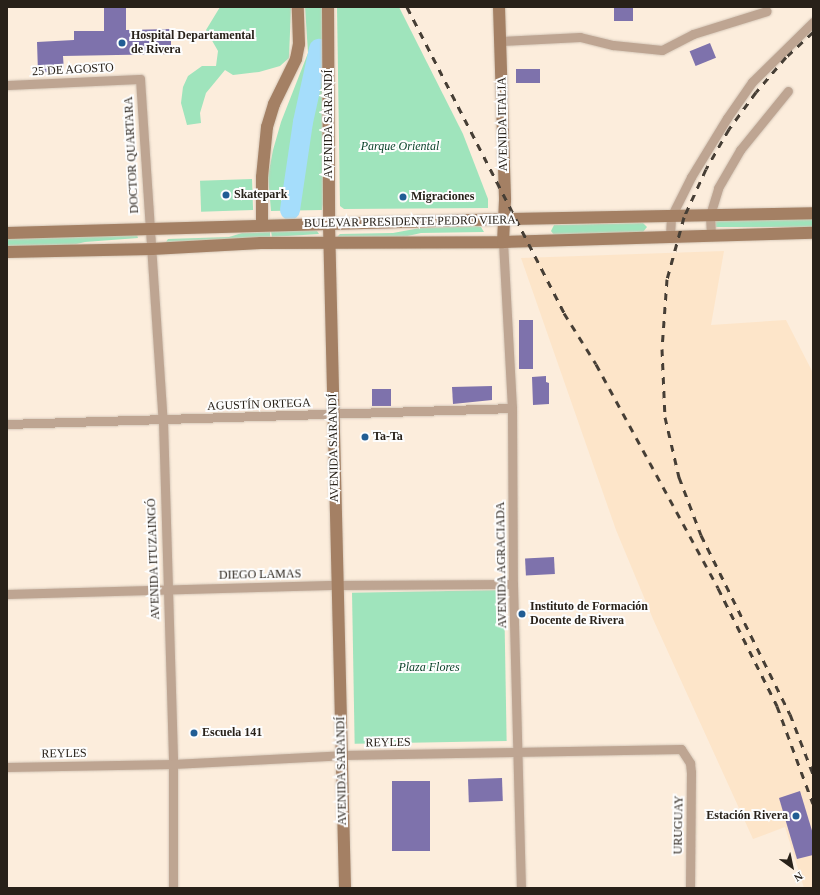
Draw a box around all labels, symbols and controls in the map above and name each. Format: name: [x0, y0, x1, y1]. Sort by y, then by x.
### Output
place label: Hospital Departamental de Rivera: [131, 29, 255, 57]
marker: Hospital Departamental de Rivera: [116, 37, 128, 49]
street label: 25 DE AGOSTO: [31, 61, 115, 79]
street label: AVENIDA SARANDÍ: [322, 69, 336, 179]
street label: AVENIDA ITALIA: [495, 76, 511, 172]
street label: DOCTOR QUARTARA: [122, 96, 142, 214]
park label: Parque Oriental: [361, 140, 439, 154]
place label: Skatepark: [234, 188, 287, 202]
marker: Skatepark: [221, 190, 231, 200]
place label: Migraciones: [411, 190, 474, 204]
marker: Migraciones: [398, 192, 408, 202]
street label: BULEVAR PRESIDENTE PEDRO VIERA: [304, 213, 516, 231]
street label: AVENIDA SARANDÍ: [326, 393, 342, 503]
street label: AGUSTÍN ORTEGA: [207, 396, 311, 414]
place label: Ta-Ta: [373, 430, 403, 444]
marker: Ta-Ta: [360, 432, 370, 442]
street label: AVENIDA ITUZAINGÓ: [145, 498, 163, 620]
street label: AVENIDA AGRACIADA: [494, 501, 510, 629]
street label: DIEGO LAMAS: [219, 567, 301, 583]
place label: Instituto de Formación Docente de Rivera: [530, 600, 648, 628]
marker: Instituto de Formación Docente de Rivera: [517, 609, 527, 619]
park label: Plaza Flores: [398, 661, 460, 675]
street label: AVENIDA SARANDÍ: [334, 716, 350, 826]
place label: Escuela 141: [202, 726, 262, 740]
marker: Escuela 141: [189, 728, 199, 738]
street label: REYLES: [365, 735, 411, 751]
street label: REYLES: [41, 746, 87, 762]
street label: URUGUAY: [671, 795, 687, 855]
place label: Estación Rivera: [706, 809, 788, 823]
marker: Estación Rivera: [791, 811, 801, 821]
north arrow: [772, 847, 812, 887]
text: N: [792, 870, 805, 884]

